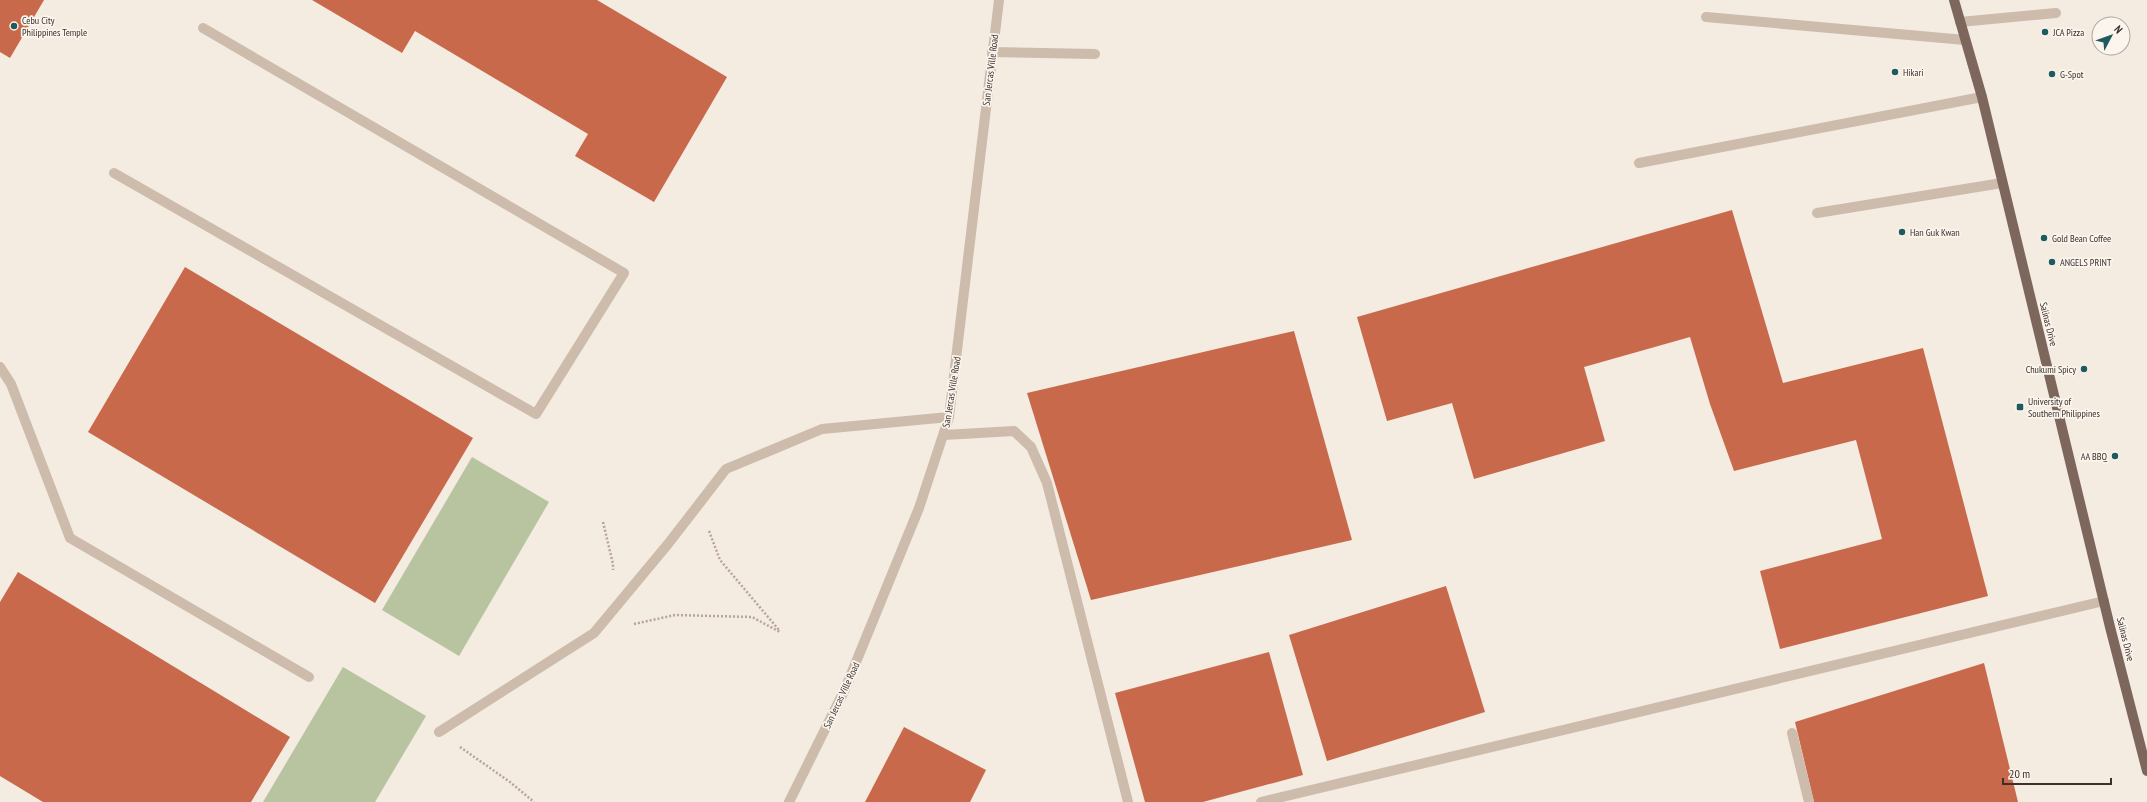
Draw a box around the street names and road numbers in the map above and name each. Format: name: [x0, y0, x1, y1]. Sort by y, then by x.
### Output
street label: San Jercas Ville Road: [980, 34, 1001, 106]
street label: Salinas Drive: [2037, 301, 2060, 347]
street label: San Jercas Ville Road: [939, 356, 964, 428]
street label: Salinas Drive: [2114, 616, 2137, 662]
street label: San Jercas Ville Road: [820, 660, 862, 730]

